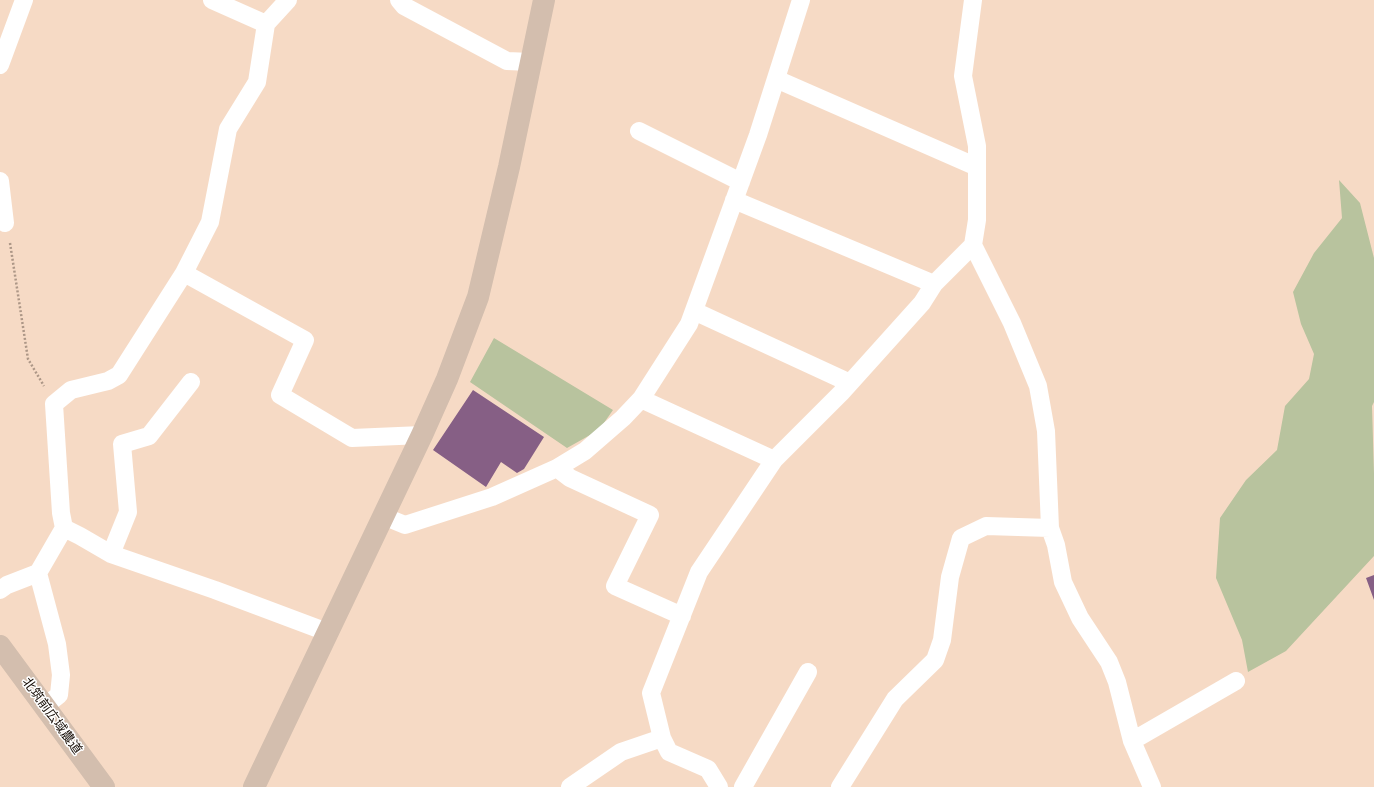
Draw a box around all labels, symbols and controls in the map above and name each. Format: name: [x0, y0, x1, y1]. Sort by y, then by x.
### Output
street label: 北筑前広域農道: [19, 675, 85, 757]

